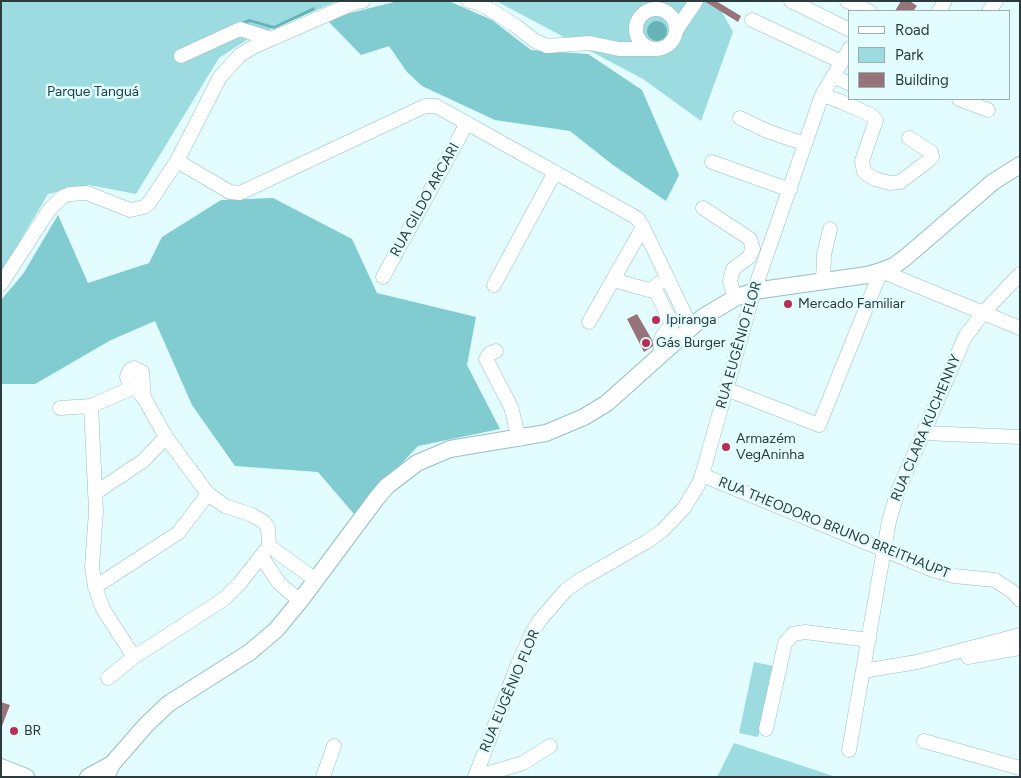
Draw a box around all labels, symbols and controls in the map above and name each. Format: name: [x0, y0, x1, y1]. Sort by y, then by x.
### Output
legend: [848, 10, 1011, 100]
text: Road: [895, 21, 930, 39]
text: Park: [895, 46, 924, 64]
text: Building: [895, 71, 949, 89]
park label: Parque Tanguá: [47, 84, 139, 100]
street label: RUA GILDO ARCARI: [387, 140, 463, 260]
street label: RUA EUGÊNIO FLOR: [713, 279, 765, 411]
place label: Mercado Familiar: [798, 296, 905, 312]
marker: Mercado Familiar: [782, 298, 794, 310]
place label: Ipiranga: [666, 312, 716, 328]
marker: Ipiranga: [650, 314, 662, 326]
place label: Gás Burger: [656, 335, 725, 351]
marker: Gás Burger: [640, 337, 652, 349]
street label: RUA CLARA KUCHENNY: [887, 352, 965, 504]
place label: Armazém VegAninha: [736, 431, 804, 464]
marker: Armazém VegAninha: [720, 441, 732, 453]
street label: RUA THEODORO BRUNO BREITHAUPT: [716, 474, 952, 582]
street label: RUA EUGÊNIO FLOR: [476, 627, 544, 755]
place label: BR: [24, 723, 41, 739]
marker: BR: [8, 725, 20, 737]

